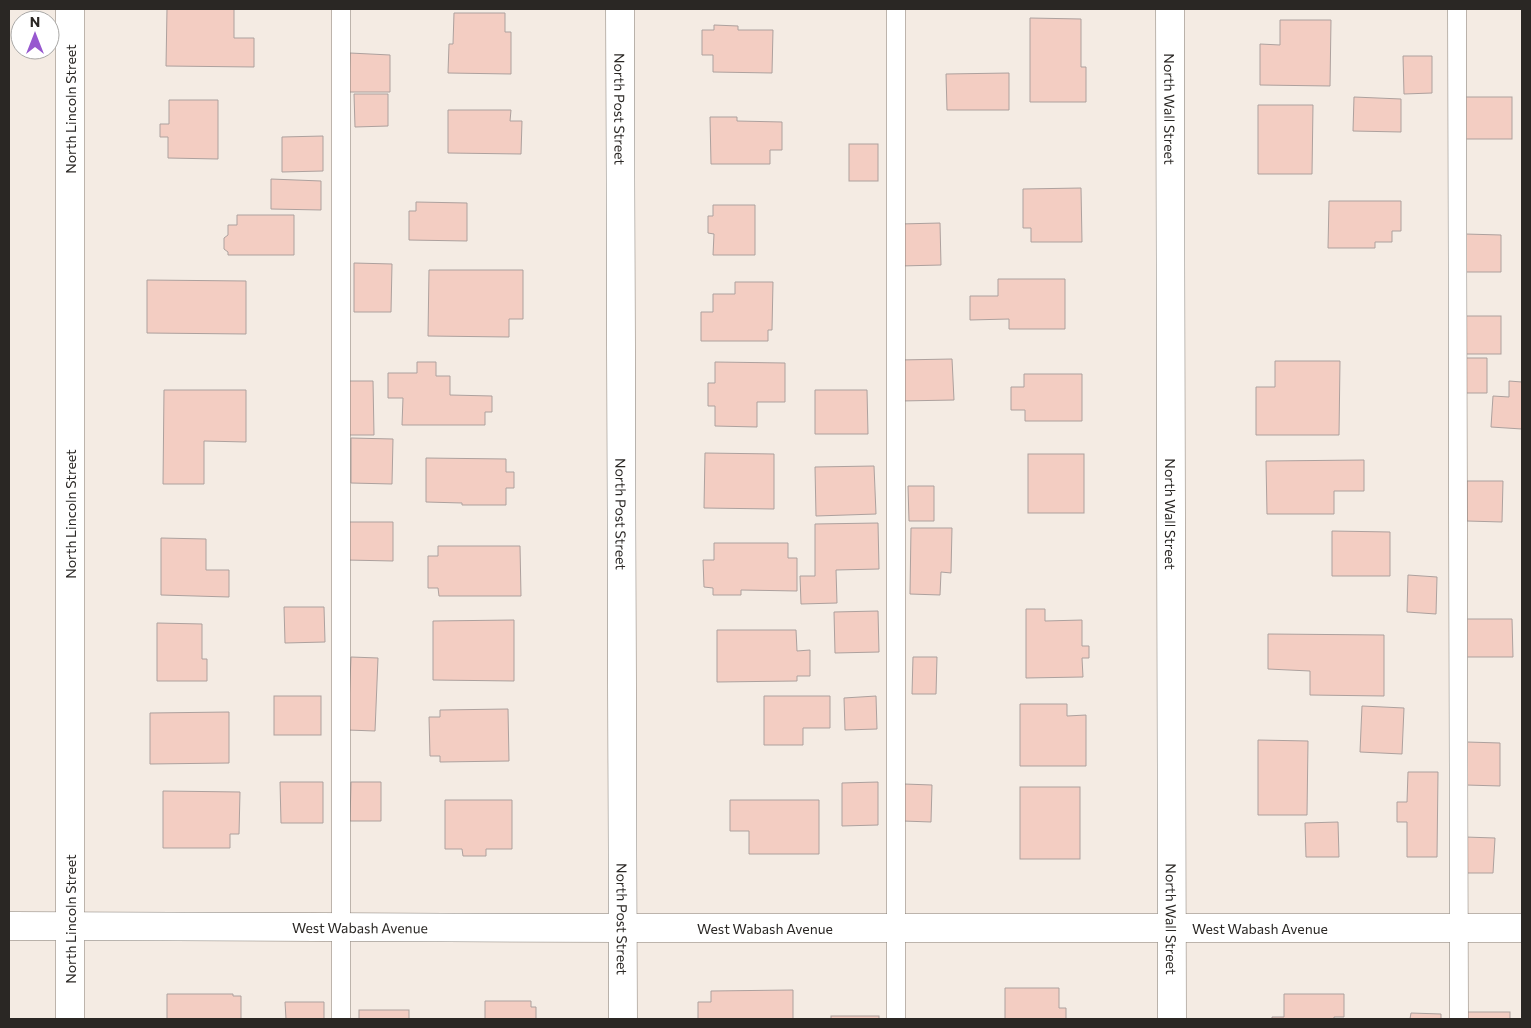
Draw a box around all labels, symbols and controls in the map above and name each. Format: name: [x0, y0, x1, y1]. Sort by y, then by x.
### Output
north arrow: [10, 10, 60, 60]
text: N: [30, 13, 40, 30]
street label: North Lincoln Street: [62, 44, 79, 174]
street label: North Post Street: [612, 53, 629, 165]
street label: North Wall Street: [1162, 53, 1179, 165]
street label: North Lincoln Street: [62, 449, 79, 579]
street label: North Post Street: [613, 458, 630, 570]
street label: North Wall Street: [1162, 458, 1180, 570]
street label: North Lincoln Street: [62, 854, 79, 984]
street label: North Post Street: [614, 863, 631, 975]
street label: North Wall Street: [1163, 863, 1180, 975]
street label: West Wabash Avenue: [292, 918, 428, 936]
street label: West Wabash Avenue: [697, 920, 833, 937]
street label: West Wabash Avenue: [1192, 920, 1328, 937]

